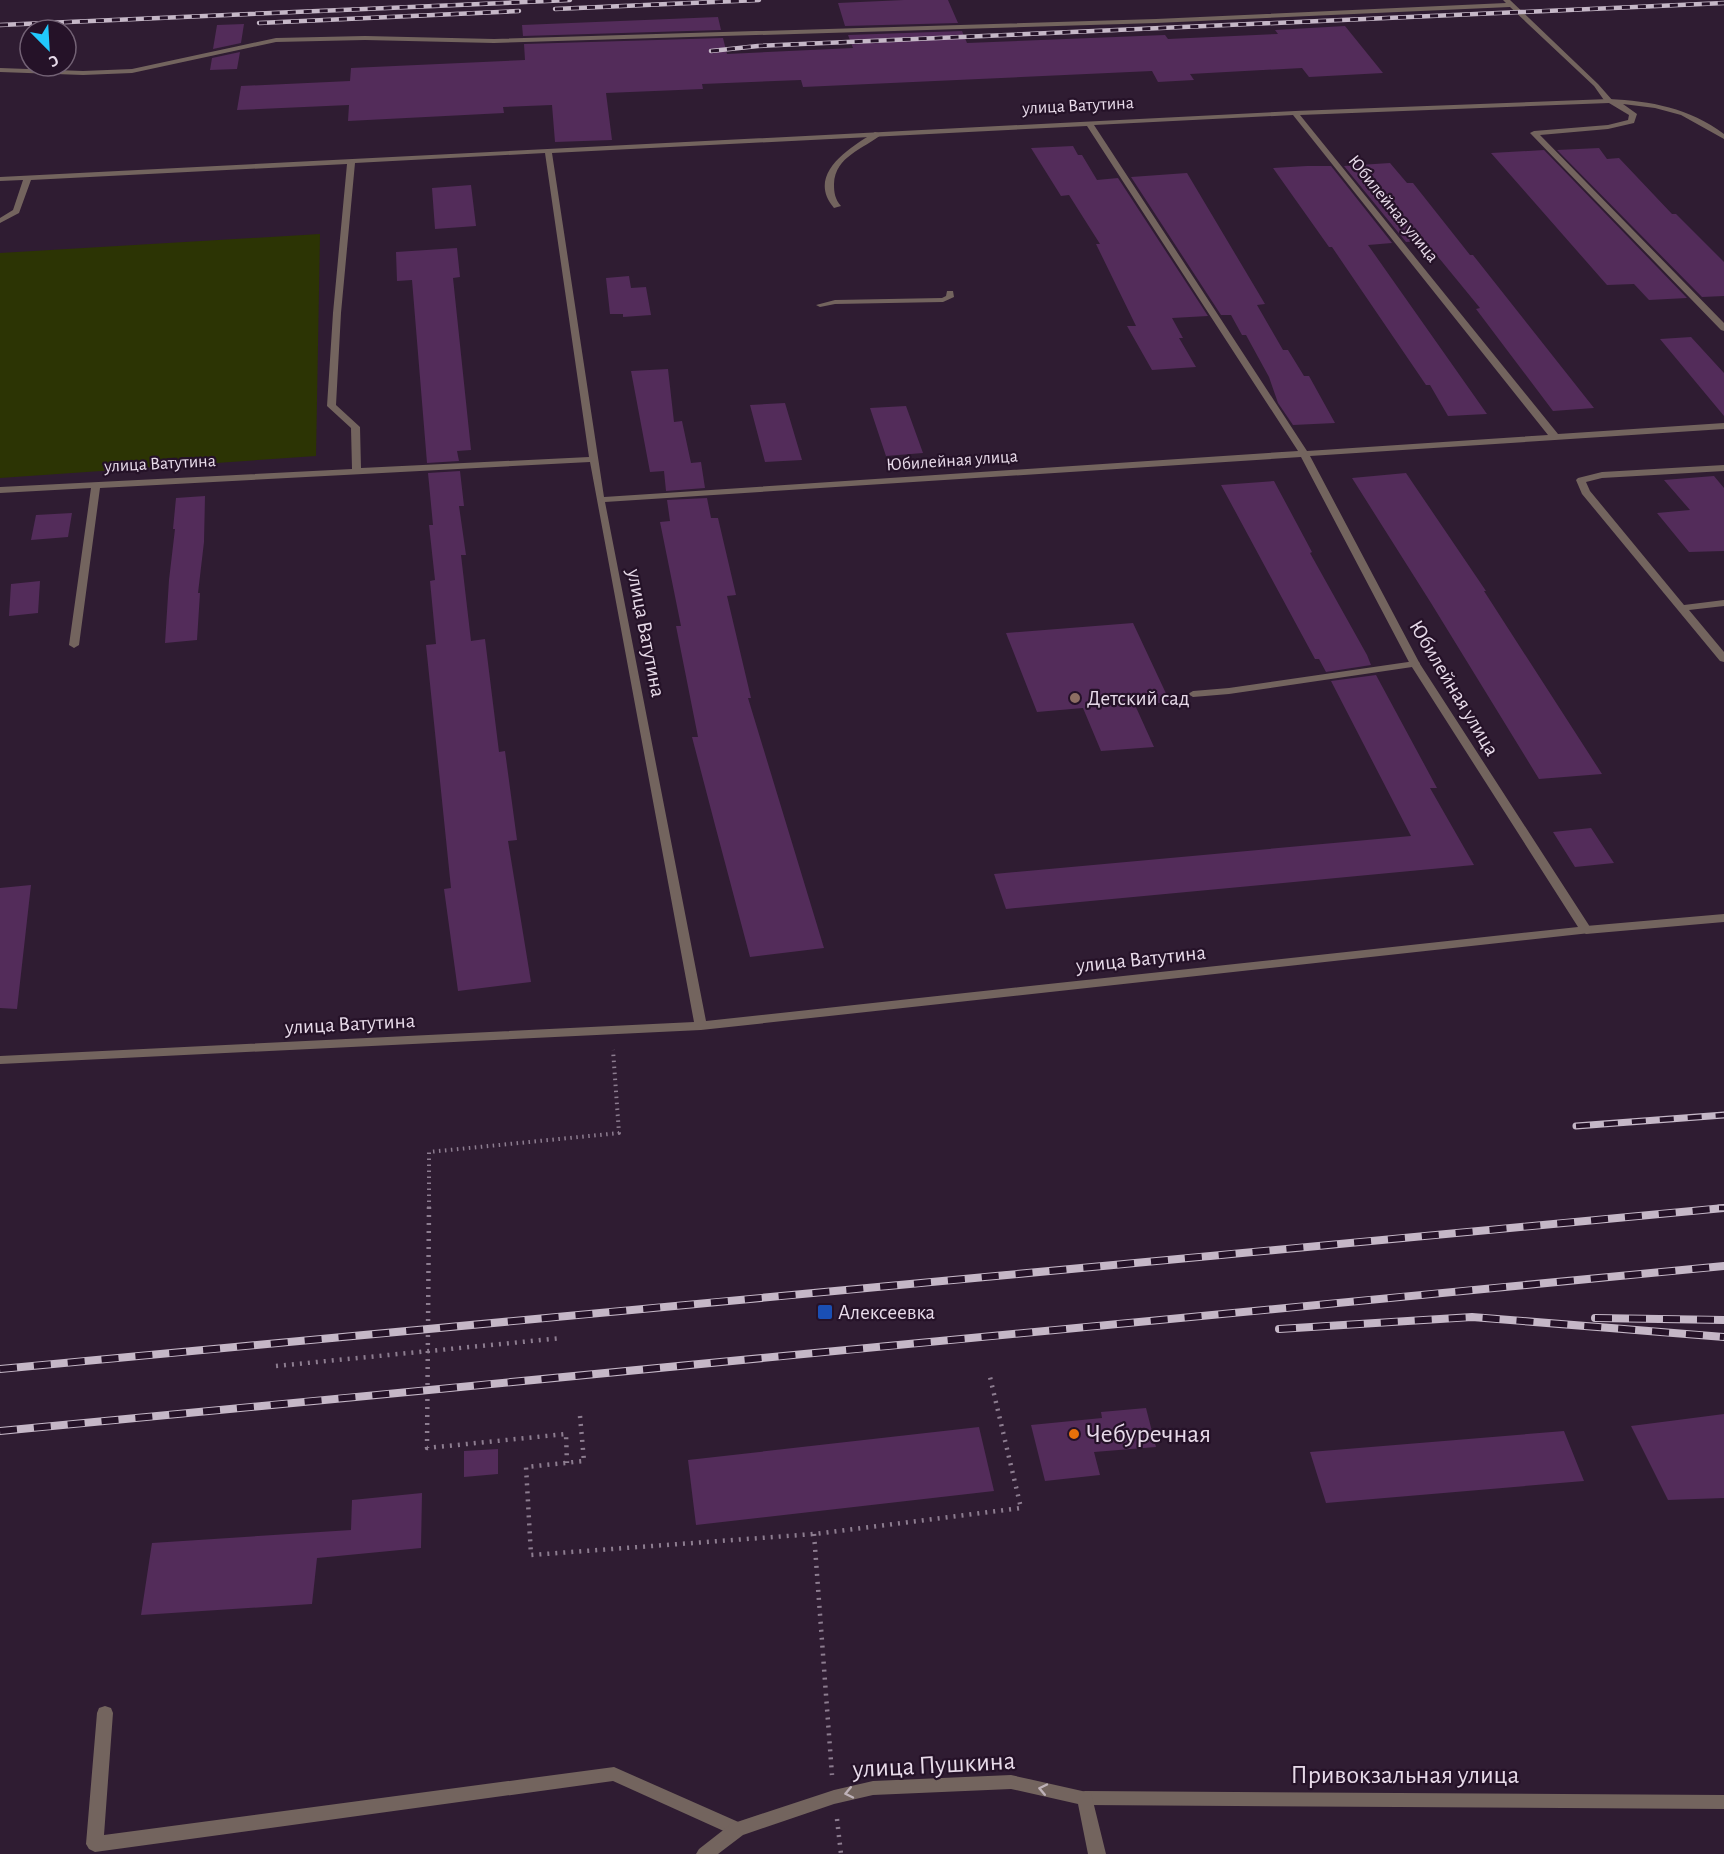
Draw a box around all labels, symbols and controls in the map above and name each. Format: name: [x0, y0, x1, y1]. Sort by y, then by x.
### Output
north arrow: [18, 18, 78, 78]
text: С: [46, 52, 61, 70]
street label: улица Ватутина: [1021, 94, 1134, 118]
street label: Юбилейная улица: [1344, 151, 1442, 266]
street label: Юбилейная улица: [885, 446, 1019, 475]
street label: улица Ватутина: [103, 452, 216, 476]
street label: улица Ватутина: [623, 566, 669, 699]
street label: Юбилейная улица: [1405, 617, 1503, 760]
place label: Детский сад: [1087, 688, 1190, 709]
marker: Детский сад: [1068, 691, 1082, 705]
street label: улица Ватутина: [1074, 942, 1207, 976]
street label: улица Ватутина: [283, 1010, 416, 1038]
place label: Алексеевка: [838, 1302, 936, 1323]
marker: Алексеевка: [816, 1303, 834, 1321]
place label: Чебуречная: [1086, 1421, 1211, 1447]
marker: Чебуречная: [1067, 1427, 1081, 1441]
street label: улица Пушкина: [851, 1748, 1016, 1782]
street label: Привокзальная улица: [1291, 1762, 1520, 1788]
one-way arrow: [1038, 1783, 1048, 1796]
one-way arrow: [845, 1786, 855, 1799]

